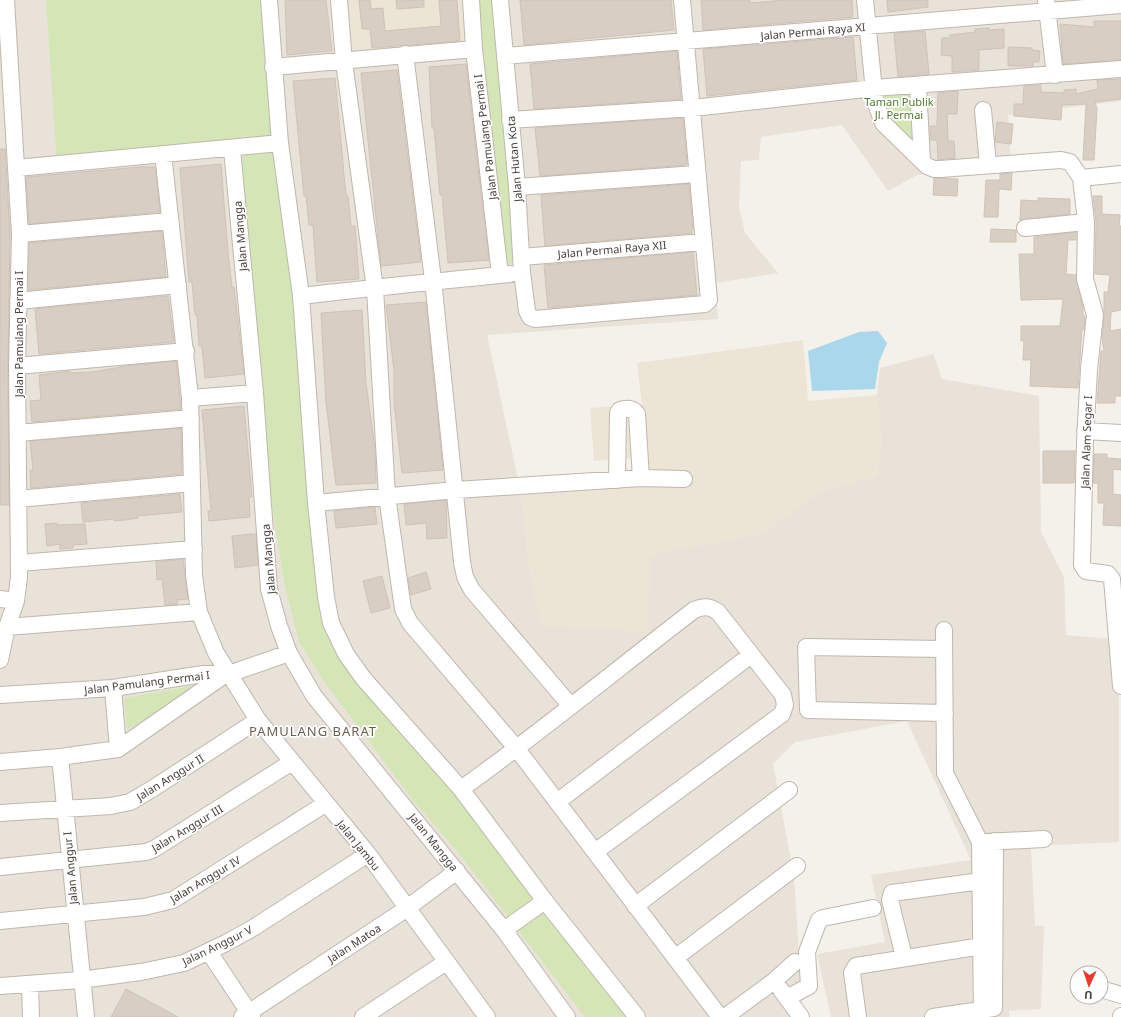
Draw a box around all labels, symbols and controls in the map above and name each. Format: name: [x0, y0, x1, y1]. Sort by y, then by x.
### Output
street label: Jalan Permai Raya XI: [759, 19, 866, 43]
street label: Jalan Pamulang Permai I: [470, 73, 500, 202]
park label: Taman Publik Jl. Permai: [864, 94, 934, 122]
street label: Jalan Hutan Kota: [503, 115, 525, 204]
street label: Jalan Mangga: [229, 200, 251, 273]
street label: Jalan Permai Raya XII: [556, 237, 667, 261]
street label: Jalan Pamulang Permai I: [11, 270, 26, 398]
street label: Jalan Alam Segar I: [1077, 395, 1095, 490]
street label: Jalan Mangga: [257, 523, 279, 596]
street label: Jalan Pamulang Permai I: [82, 667, 211, 697]
district label: PAMULANG BARAT: [249, 722, 377, 740]
street label: Jalan Anggur II: [133, 750, 207, 804]
street label: Jalan Anggur III: [148, 801, 226, 856]
street label: Jalan Mangga: [405, 809, 462, 874]
street label: Jalan Jambu: [333, 816, 384, 873]
street label: Jalan Anggur I: [59, 831, 81, 906]
street label: Jalan Anggur IV: [166, 852, 243, 906]
street label: Jalan Matoa: [324, 920, 384, 966]
street label: Jalan Anggur V: [179, 921, 255, 969]
north arrow: [1069, 965, 1109, 1005]
text: U: [1084, 988, 1093, 1003]

